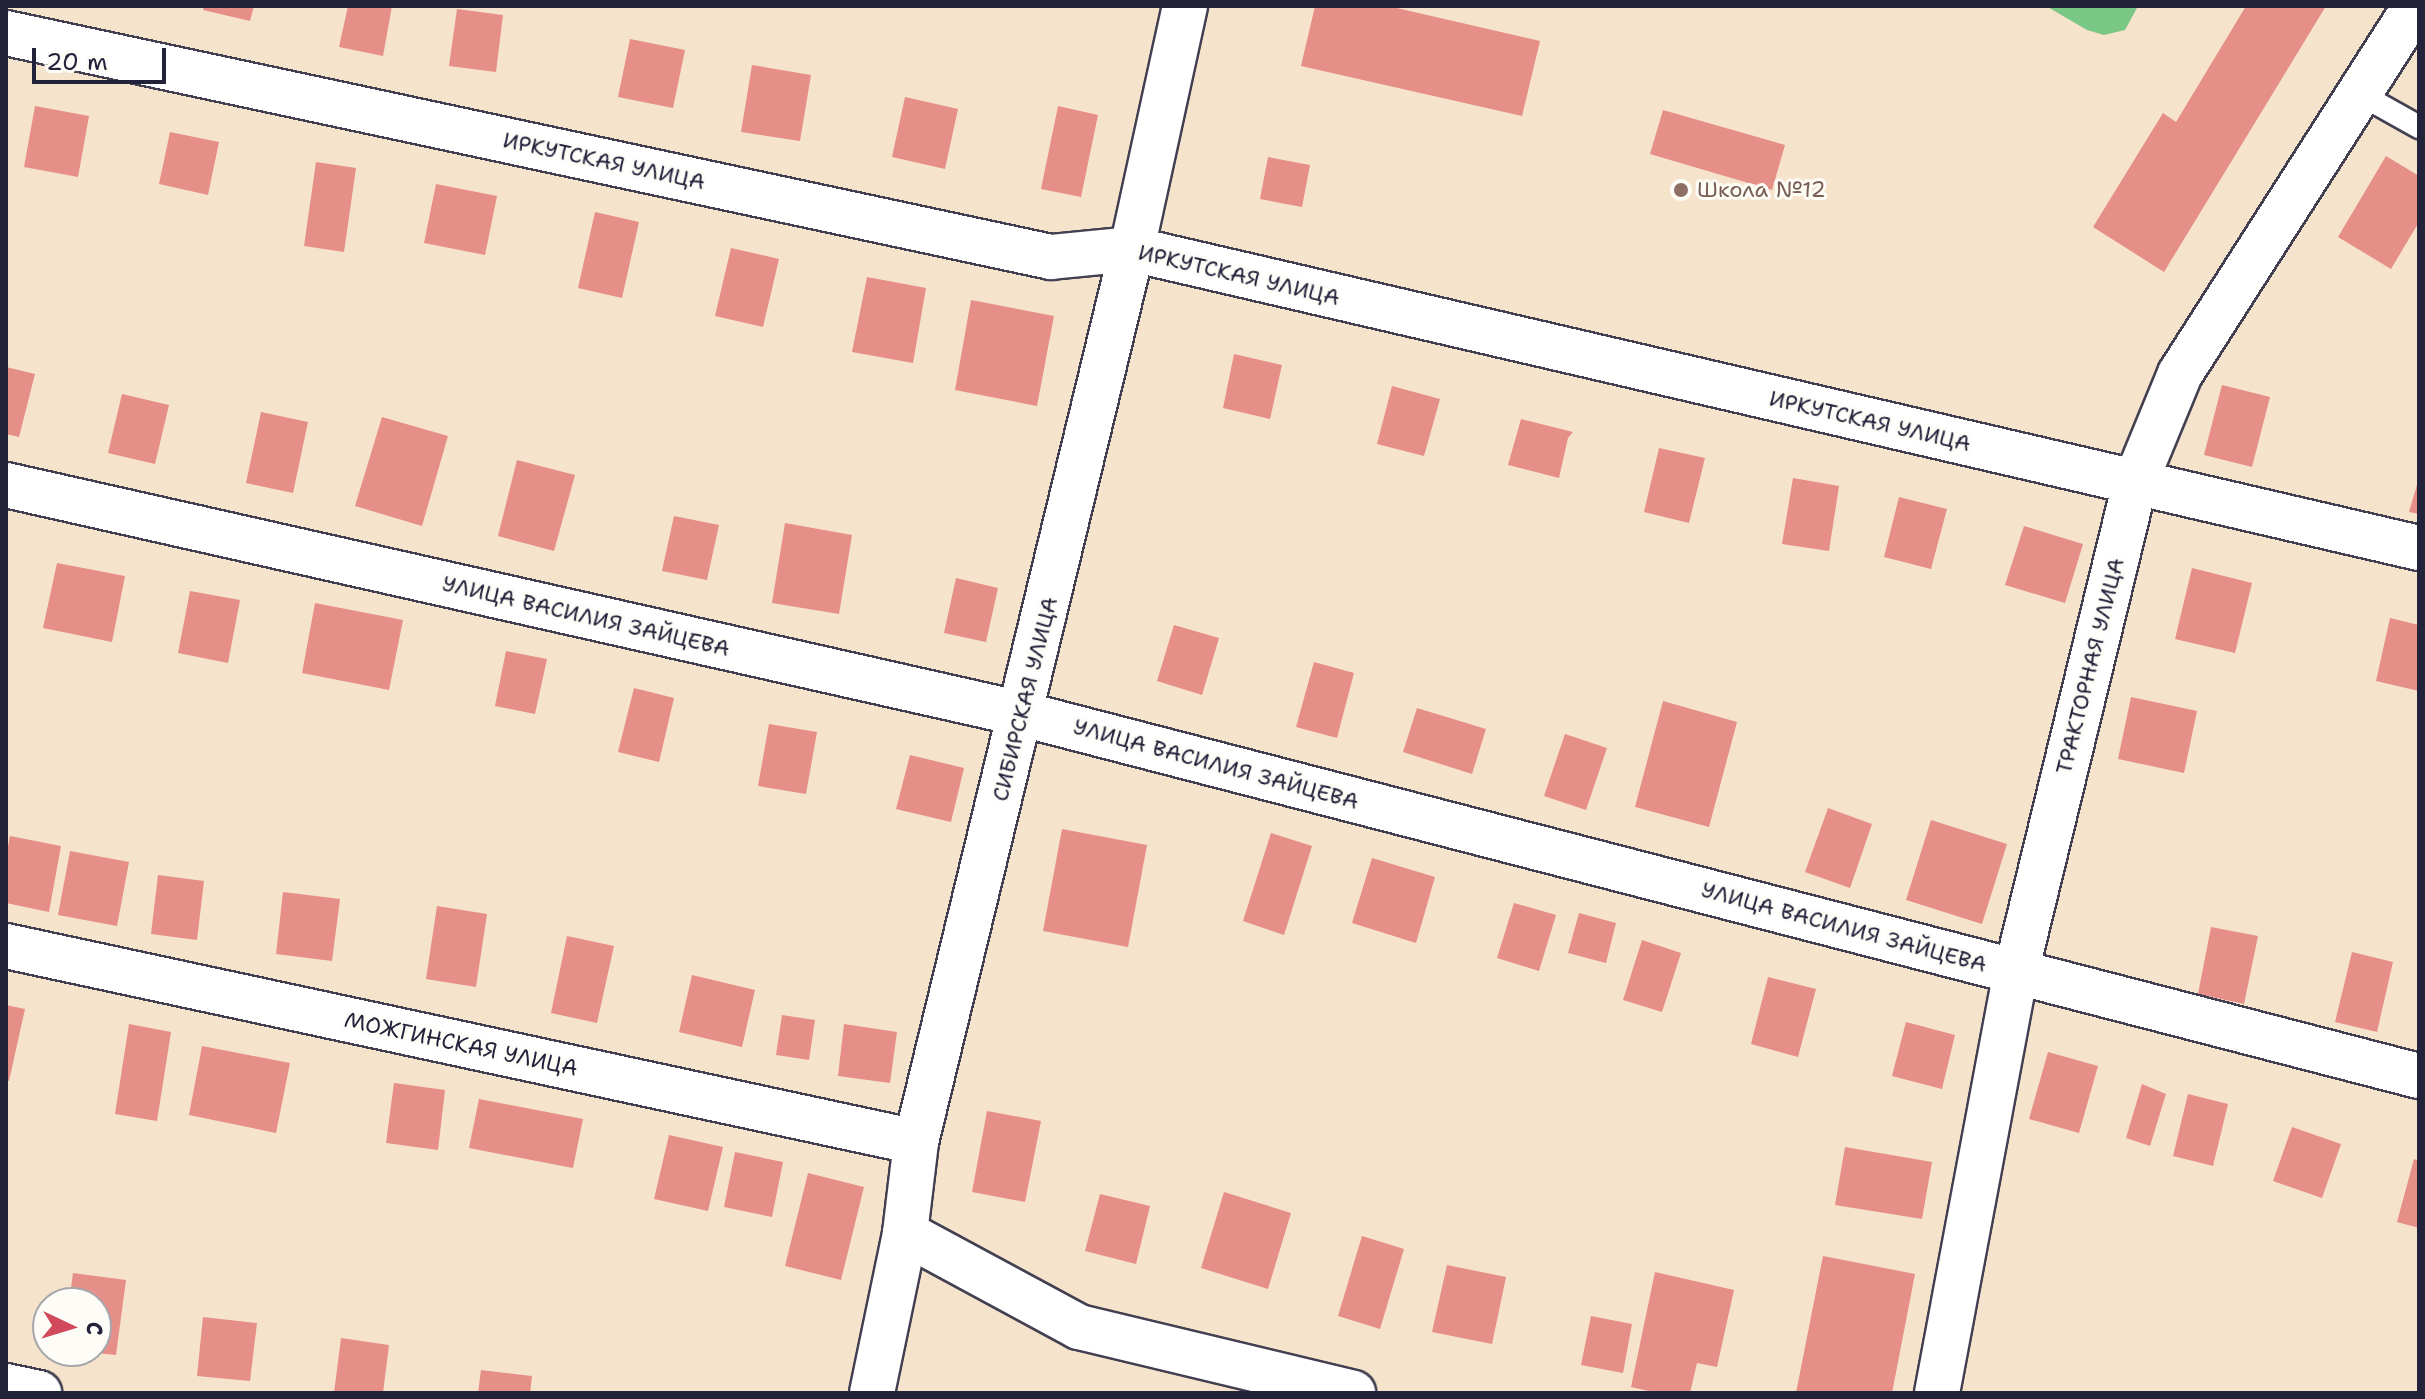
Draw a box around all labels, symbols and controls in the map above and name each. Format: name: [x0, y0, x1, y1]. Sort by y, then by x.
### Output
scale bar: [36, 32, 170, 82]
text: 20 m: [46, 46, 108, 78]
street label: ИРКУТСКАЯ УЛИЦА: [501, 127, 707, 195]
place label: Школа №12: [1697, 177, 1826, 203]
marker: Школа №12: [1672, 181, 1690, 199]
street label: ИРКУТСКАЯ УЛИЦА: [1136, 239, 1342, 311]
street label: ИРКУТСКАЯ УЛИЦА: [1767, 385, 1973, 457]
street label: ТРАКТОРНАЯ УЛИЦА: [2050, 555, 2130, 777]
street label: УЛИЦА ВАСИЛИЯ ЗАЙЦЕВА: [440, 570, 732, 662]
street label: СИБИРСКАЯ УЛИЦА: [987, 594, 1063, 804]
street label: УЛИЦА ВАСИЛИЯ ЗАЙЦЕВА: [1070, 713, 1362, 815]
street label: УЛИЦА ВАСИЛИЯ ЗАЙЦЕВА: [1698, 876, 1990, 978]
street label: МОЖГИНСКАЯ УЛИЦА: [342, 1006, 580, 1082]
north arrow: [32, 1287, 112, 1367]
text: С: [80, 1321, 109, 1336]

